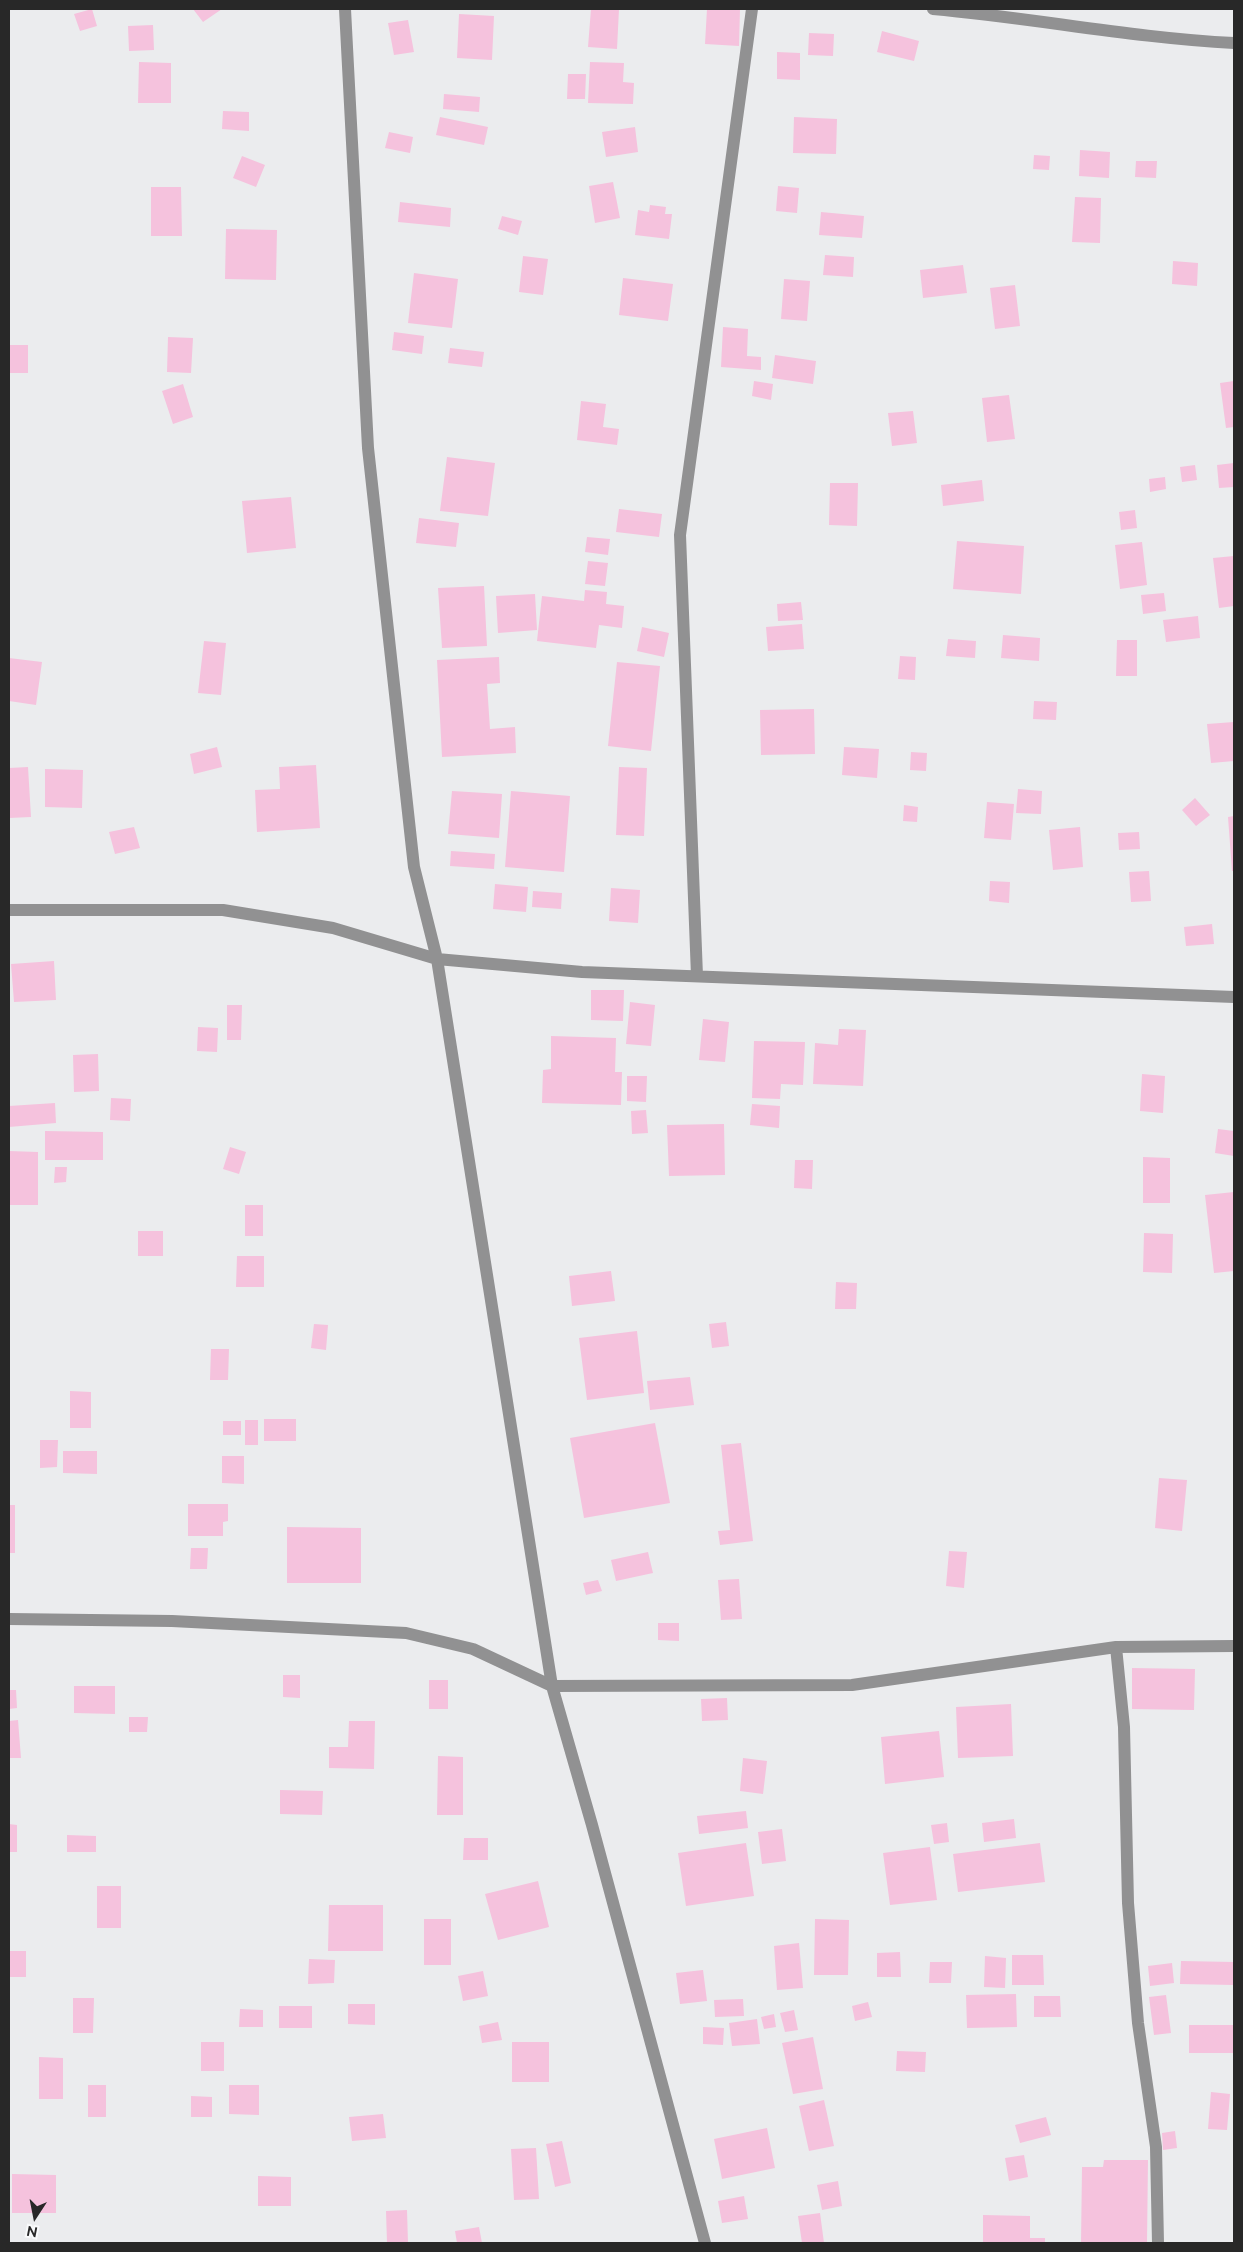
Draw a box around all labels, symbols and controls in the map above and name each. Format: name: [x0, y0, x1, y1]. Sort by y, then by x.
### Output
north arrow: [10, 2192, 60, 2242]
text: N: [25, 2223, 39, 2241]

